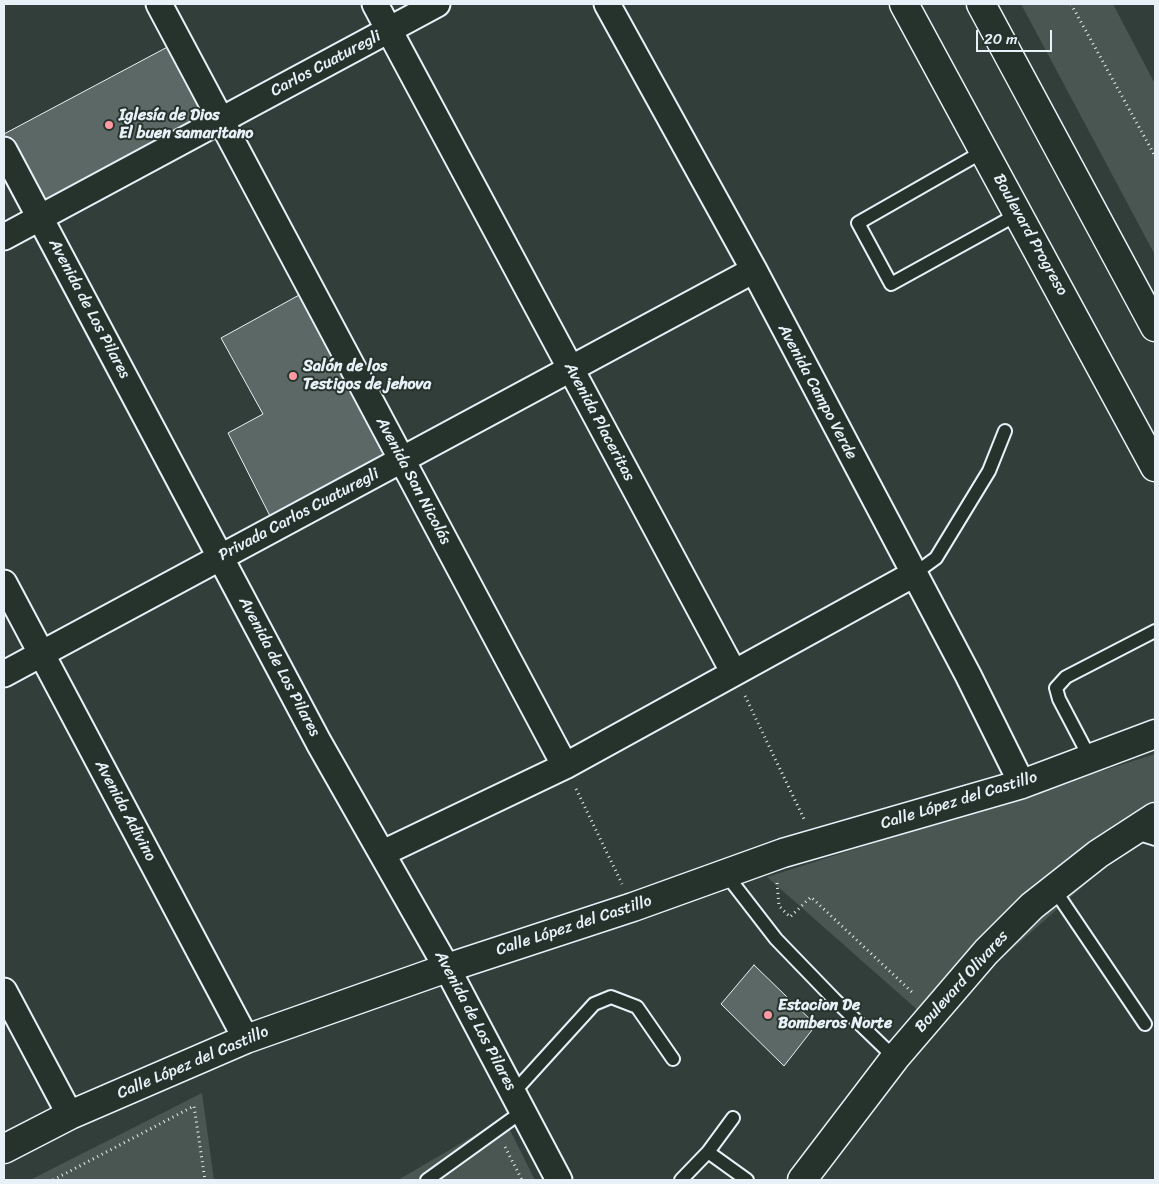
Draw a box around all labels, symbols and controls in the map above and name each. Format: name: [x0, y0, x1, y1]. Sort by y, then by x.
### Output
scale bar: [979, 20, 1055, 52]
text: 20 m: [984, 26, 1018, 52]
street label: Carlos Cuaturegli: [268, 27, 384, 101]
place label: Iglesía de Dios El buen samaritano: [119, 106, 253, 144]
marker: Iglesía de Dios El buen samaritano: [103, 119, 115, 131]
street label: Boulevard Progreso: [989, 171, 1071, 299]
street label: Avenida de Los Pilares: [44, 236, 134, 382]
street label: Avenida Campo Verde: [773, 321, 861, 463]
place label: Salón de los Testigos de jehova: [303, 357, 431, 395]
street label: Avenida Placeritas: [560, 359, 638, 485]
marker: Salón de los Testigos de jehova: [287, 370, 299, 382]
street label: Avenida San Nicolás: [371, 414, 455, 548]
street label: Privada Carlos Cuaturegli: [216, 465, 382, 565]
street label: Avenida de Los Pilares: [234, 594, 324, 740]
street label: Avenida Adivino: [90, 757, 160, 865]
street label: Calle López del Castillo: [878, 768, 1040, 834]
street label: Calle López del Castillo: [494, 892, 654, 960]
street label: Boulevard Olivares: [911, 927, 1013, 1037]
street label: Avenida de Los Pilares: [430, 948, 520, 1094]
place label: Estacion De Bomberos Norte: [778, 996, 892, 1034]
marker: Estacion De Bomberos Norte: [762, 1009, 774, 1021]
street label: Calle López del Castillo: [114, 1022, 272, 1104]

